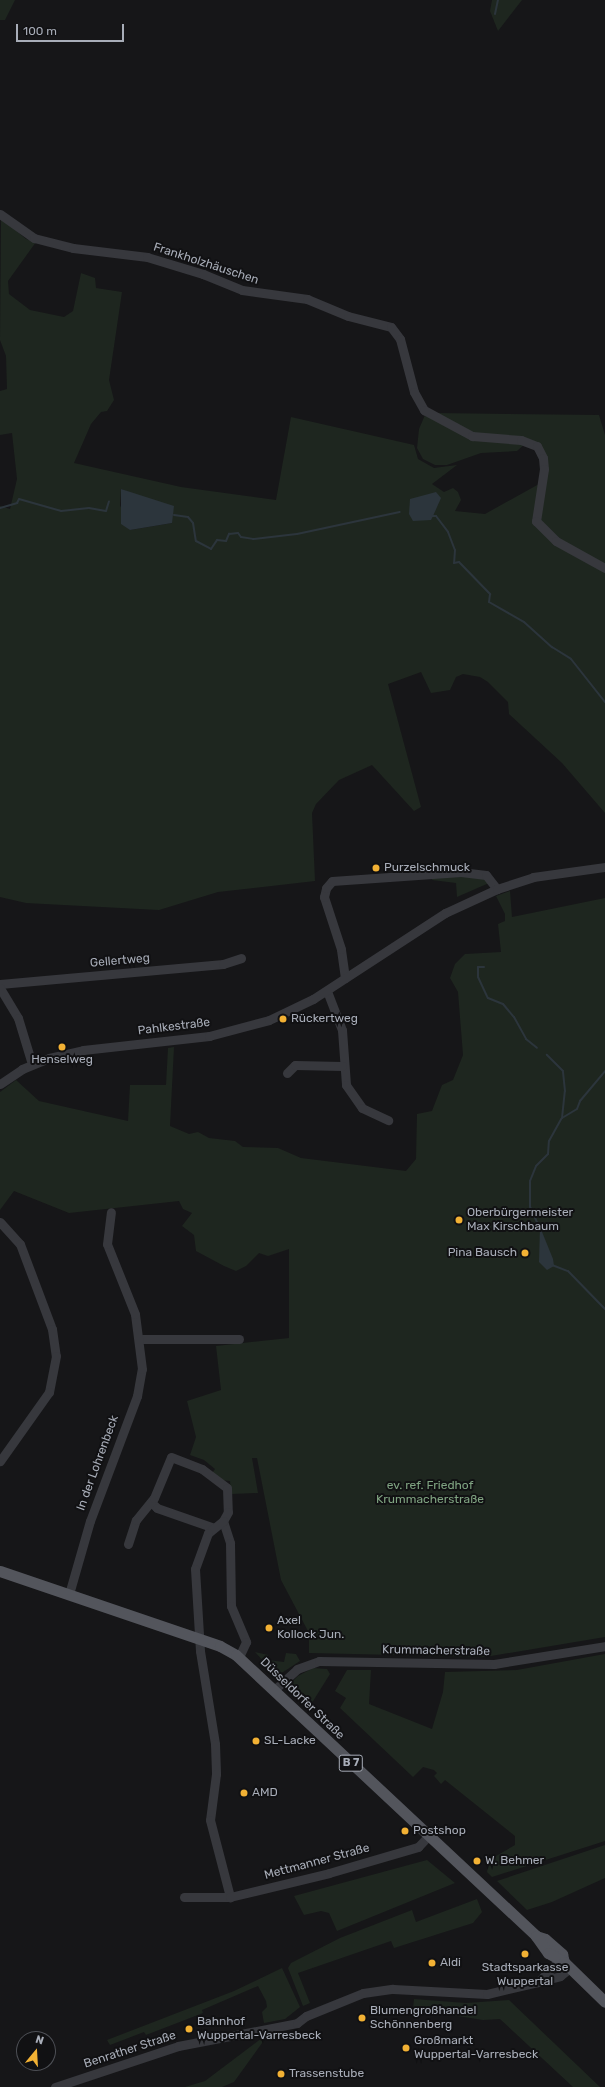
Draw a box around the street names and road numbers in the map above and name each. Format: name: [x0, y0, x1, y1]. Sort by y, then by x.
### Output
street label: Frankholzhäuschen: [152, 240, 260, 288]
street label: Gellertweg: [89, 951, 151, 971]
street label: Pahlkestraße: [137, 1015, 211, 1039]
street label: In der Lohrenbeck: [74, 1413, 122, 1513]
street label: Krummacherstraße: [382, 1643, 490, 1659]
street label: Düsseldorfer Straße: [257, 1655, 347, 1743]
road number: B 7: [338, 1754, 364, 1772]
street label: Mettmanner Straße: [263, 1841, 371, 1883]
street label: Benrather Straße: [82, 2028, 178, 2072]

